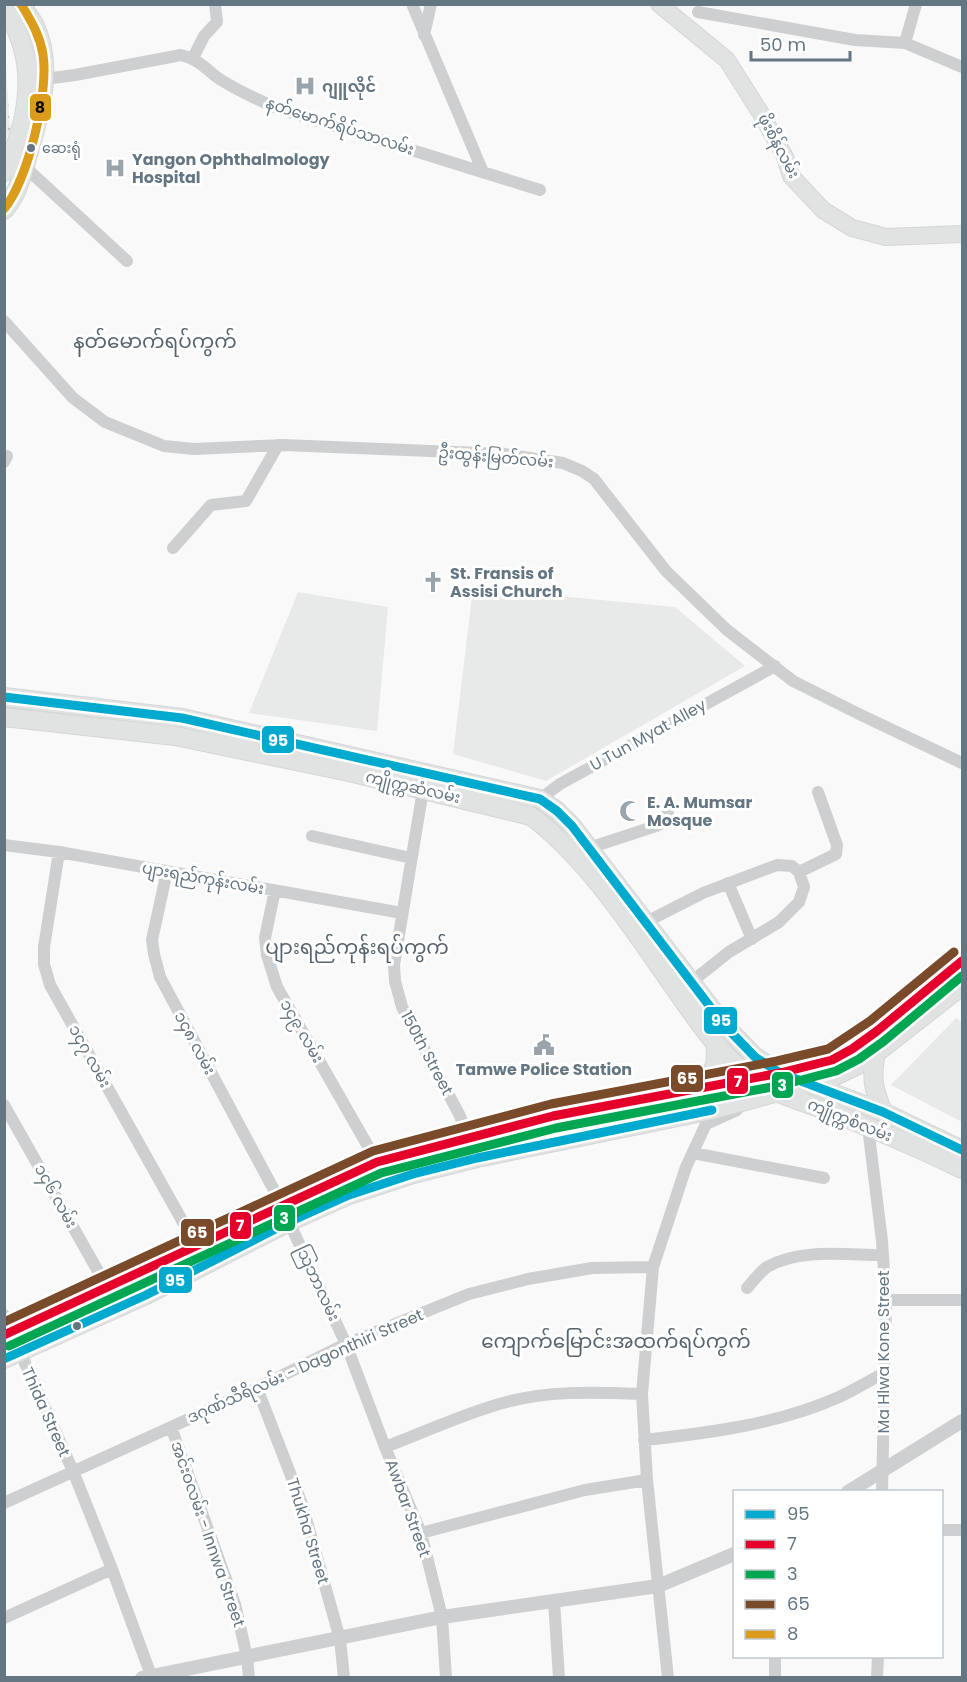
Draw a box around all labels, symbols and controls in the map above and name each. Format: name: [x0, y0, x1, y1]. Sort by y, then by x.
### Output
scale bar: [751, 24, 850, 62]
text: 50 m: [760, 32, 806, 57]
hospital icon: ဂျူလိုင်: [293, 74, 317, 98]
place label: ဂျူလိုင်: [322, 75, 376, 100]
street label: နတ်မောက်ရိပ်သာလမ်း: [262, 91, 417, 163]
line badge: 8: [29, 93, 52, 122]
text: 8: [35, 96, 45, 119]
street label: ဖိုးစိန်လမ်း: [750, 109, 806, 184]
place label: ဆေးရုံ: [42, 138, 81, 160]
marker: ဆေးရုံ: [25, 142, 37, 154]
place label: Yangon Ophthalmology Hospital: [132, 148, 331, 189]
hospital icon: Yangon Ophthalmology Hospital: [103, 156, 127, 180]
district label: နတ်မောက်ရပ်ကွက်: [73, 327, 237, 357]
street label: ဦးထွန်းမြတ်လမ်း: [437, 441, 555, 475]
place label: St. Fransis of Assisi Church: [450, 562, 562, 603]
church icon: St. Fransis of Assisi Church: [421, 570, 445, 594]
street label: U Tun Myat Alley: [586, 693, 710, 777]
line badge: 95: [261, 725, 295, 754]
text: 95: [268, 729, 288, 752]
street label: ကျိုက္ကဆံလမ်း: [363, 765, 463, 811]
place label: E. A. Mumsar Mosque: [647, 791, 752, 832]
mosque icon: E. A. Mumsar Mosque: [618, 799, 642, 823]
street label: ပျားရည်ကုန်းလမ်း: [140, 856, 266, 903]
district label: ပျားရည်ကုန်းရပ်ကွက်: [265, 933, 449, 964]
street label: ၁၄၉ လမ်း: [273, 995, 329, 1068]
line badge: 95: [703, 1006, 738, 1035]
street label: ၁၄၈ လမ်း: [167, 1007, 221, 1080]
street label: 150th Street: [395, 1007, 459, 1099]
text: 95: [711, 1009, 731, 1032]
street label: ၁၄၇ လမ်း: [62, 1020, 117, 1093]
public building icon: Tamwe Police Station: [532, 1033, 556, 1057]
place label: Tamwe Police Station: [456, 1058, 632, 1081]
line badge: 65: [670, 1064, 704, 1093]
text: 65: [677, 1067, 697, 1090]
line badge: 7: [726, 1067, 749, 1095]
text: 7: [734, 1070, 743, 1093]
line badge: 3: [771, 1071, 794, 1099]
text: 3: [777, 1074, 787, 1097]
street label: ကျိုက္ကစံလမ်း: [803, 1093, 896, 1149]
street label: ၁၄၆ လမ်း: [27, 1160, 83, 1233]
line badge: 3: [273, 1204, 296, 1232]
text: 3: [279, 1207, 289, 1230]
line badge: 7: [229, 1211, 252, 1240]
text: 7: [236, 1214, 245, 1237]
line badge: 65: [180, 1218, 215, 1247]
text: 65: [187, 1221, 207, 1244]
street label: ဩဘာလမ်း: [289, 1241, 346, 1326]
line badge: 95: [158, 1266, 193, 1294]
text: 95: [165, 1269, 185, 1292]
street label: Ma Hlwa Kone Street: [872, 1270, 895, 1434]
street label: ဒဂုဏ်သီရိလမ်း - Dagonthiri Street: [183, 1303, 428, 1431]
unlabelled marker: [71, 1320, 83, 1332]
district label: ကျောက်မြောင်းအထက်ရပ်ကွက်: [481, 1327, 751, 1357]
street label: Thida Street: [16, 1364, 76, 1460]
street label: အင်းဝလမ်း - Innwa Street: [165, 1438, 251, 1630]
street label: Awbar Street: [380, 1456, 436, 1560]
street label: Thukha Street: [281, 1475, 335, 1587]
legend: [733, 1490, 943, 1658]
text: 95: [787, 1501, 810, 1526]
text: 7: [787, 1531, 797, 1556]
text: 3: [787, 1561, 798, 1586]
text: 65: [787, 1591, 810, 1616]
text: 8: [787, 1621, 798, 1646]

